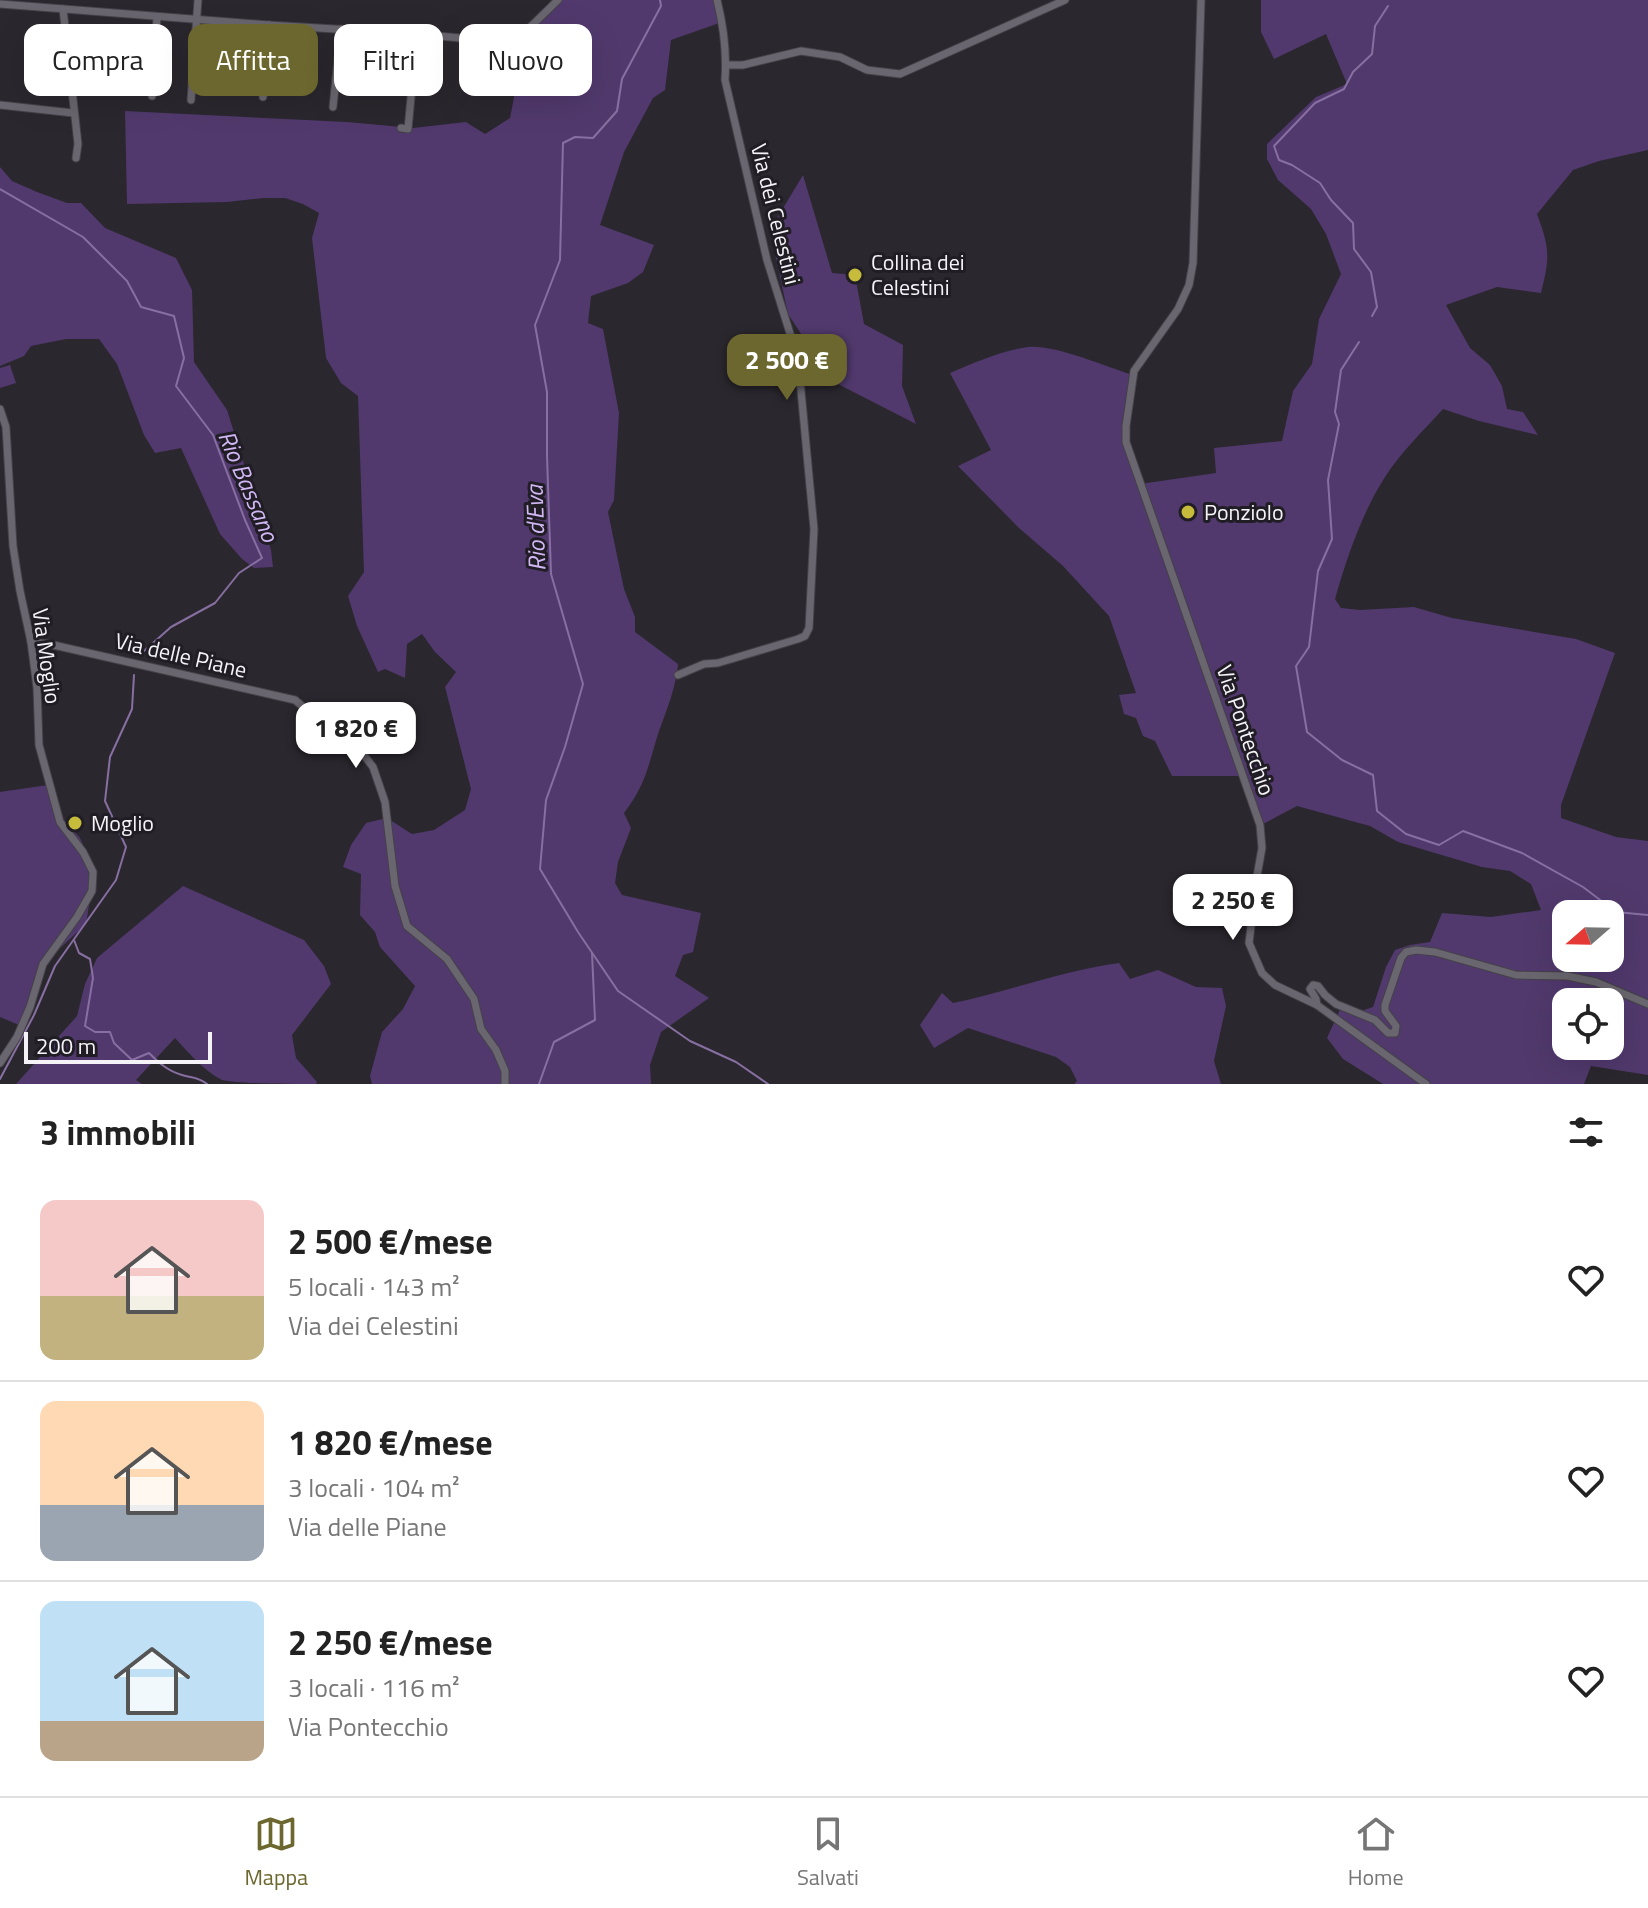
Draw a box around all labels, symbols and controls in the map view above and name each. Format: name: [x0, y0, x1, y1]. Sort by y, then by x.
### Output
chip: Compra: [24, 24, 172, 96]
chip: Affitta: [188, 24, 318, 96]
chip: Filtri: [334, 24, 443, 96]
chip: Nuovo: [459, 24, 592, 96]
street label: Via dei Celestini: [742, 140, 810, 288]
place label: Collina dei Celestini: [871, 245, 965, 304]
marker: Collina dei Celestini: [846, 266, 864, 284]
pin: 2 500 €: [713, 334, 861, 402]
text: 2 500 €: [745, 340, 829, 379]
water label: Rio Bassano: [209, 425, 289, 548]
water label: Rio d'Eva: [515, 482, 554, 572]
place label: Ponziolo: [1204, 495, 1284, 529]
marker: Ponziolo: [1179, 503, 1197, 521]
street label: Via Moglio: [23, 606, 71, 706]
street label: Via delle Piane: [112, 623, 250, 687]
street label: Via Pontecchio: [1208, 660, 1284, 800]
pin: 1 820 €: [282, 702, 430, 770]
text: 1 820 €: [314, 708, 398, 747]
place label: Moglio: [91, 806, 154, 840]
marker: Moglio: [66, 814, 84, 832]
pin: 2 250 €: [1159, 874, 1307, 942]
text: 2 250 €: [1191, 880, 1275, 919]
north arrow: [1552, 900, 1624, 972]
map controls: [1552, 900, 1624, 1060]
button: locate: [1552, 988, 1624, 1060]
scale bar: [24, 1028, 212, 1064]
text: 200 m: [36, 1029, 96, 1063]
text: 3 immobili: [40, 1106, 196, 1158]
icon: filters: [1564, 1110, 1608, 1154]
text: 2 500 €/mese: [288, 1215, 493, 1267]
icon: home: [104, 1232, 200, 1328]
icon: heart: [1564, 1258, 1608, 1302]
text: 5 locali · 143 m²: [288, 1267, 460, 1306]
text: Via dei Celestini: [288, 1306, 459, 1345]
text: 1 820 €/mese: [288, 1416, 493, 1468]
icon: home: [104, 1433, 200, 1529]
icon: heart: [1564, 1459, 1608, 1503]
text: 3 locali · 104 m²: [288, 1468, 460, 1507]
text: Via delle Piane: [288, 1507, 447, 1546]
text: 2 250 €/mese: [288, 1616, 493, 1668]
icon: home: [104, 1633, 200, 1729]
icon: heart: [1564, 1659, 1608, 1703]
text: 3 locali · 116 m²: [288, 1668, 460, 1707]
text: Via Pontecchio: [288, 1707, 449, 1746]
tab: Mappa: [244, 1812, 308, 1894]
tab: Salvati: [797, 1812, 859, 1894]
tab: Home: [1348, 1812, 1404, 1894]

